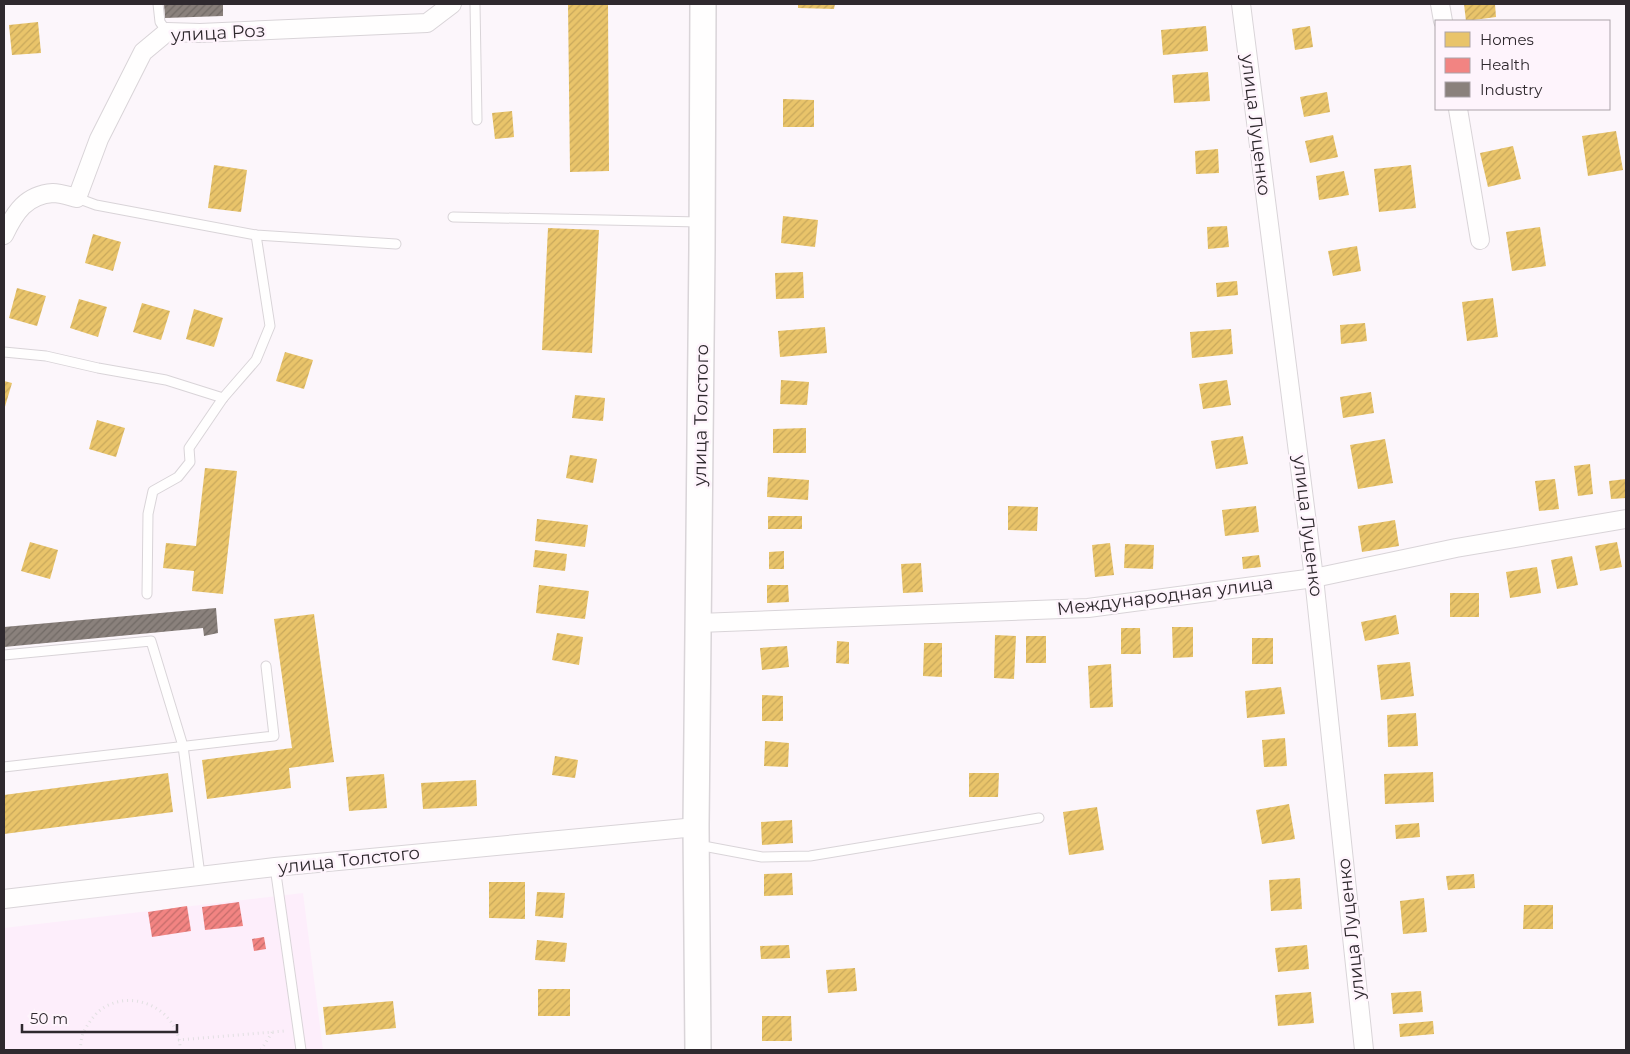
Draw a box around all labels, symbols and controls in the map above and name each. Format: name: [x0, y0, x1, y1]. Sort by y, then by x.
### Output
street label: улица Роз: [169, 20, 266, 47]
legend: [1435, 20, 1610, 110]
text: Homes: [1480, 30, 1534, 49]
street label: улица Луценко: [1236, 52, 1276, 197]
text: Health: [1480, 55, 1530, 74]
text: Industry: [1480, 80, 1543, 99]
street label: улица Толстого: [689, 344, 713, 487]
street label: улица Луценко: [1288, 453, 1328, 598]
street label: Международная улица: [1056, 572, 1274, 620]
street label: улица Толстого: [276, 842, 421, 878]
street label: улица Луценко: [1333, 857, 1369, 1002]
scale bar: [22, 1002, 178, 1034]
text: 50 m: [30, 1009, 68, 1028]

